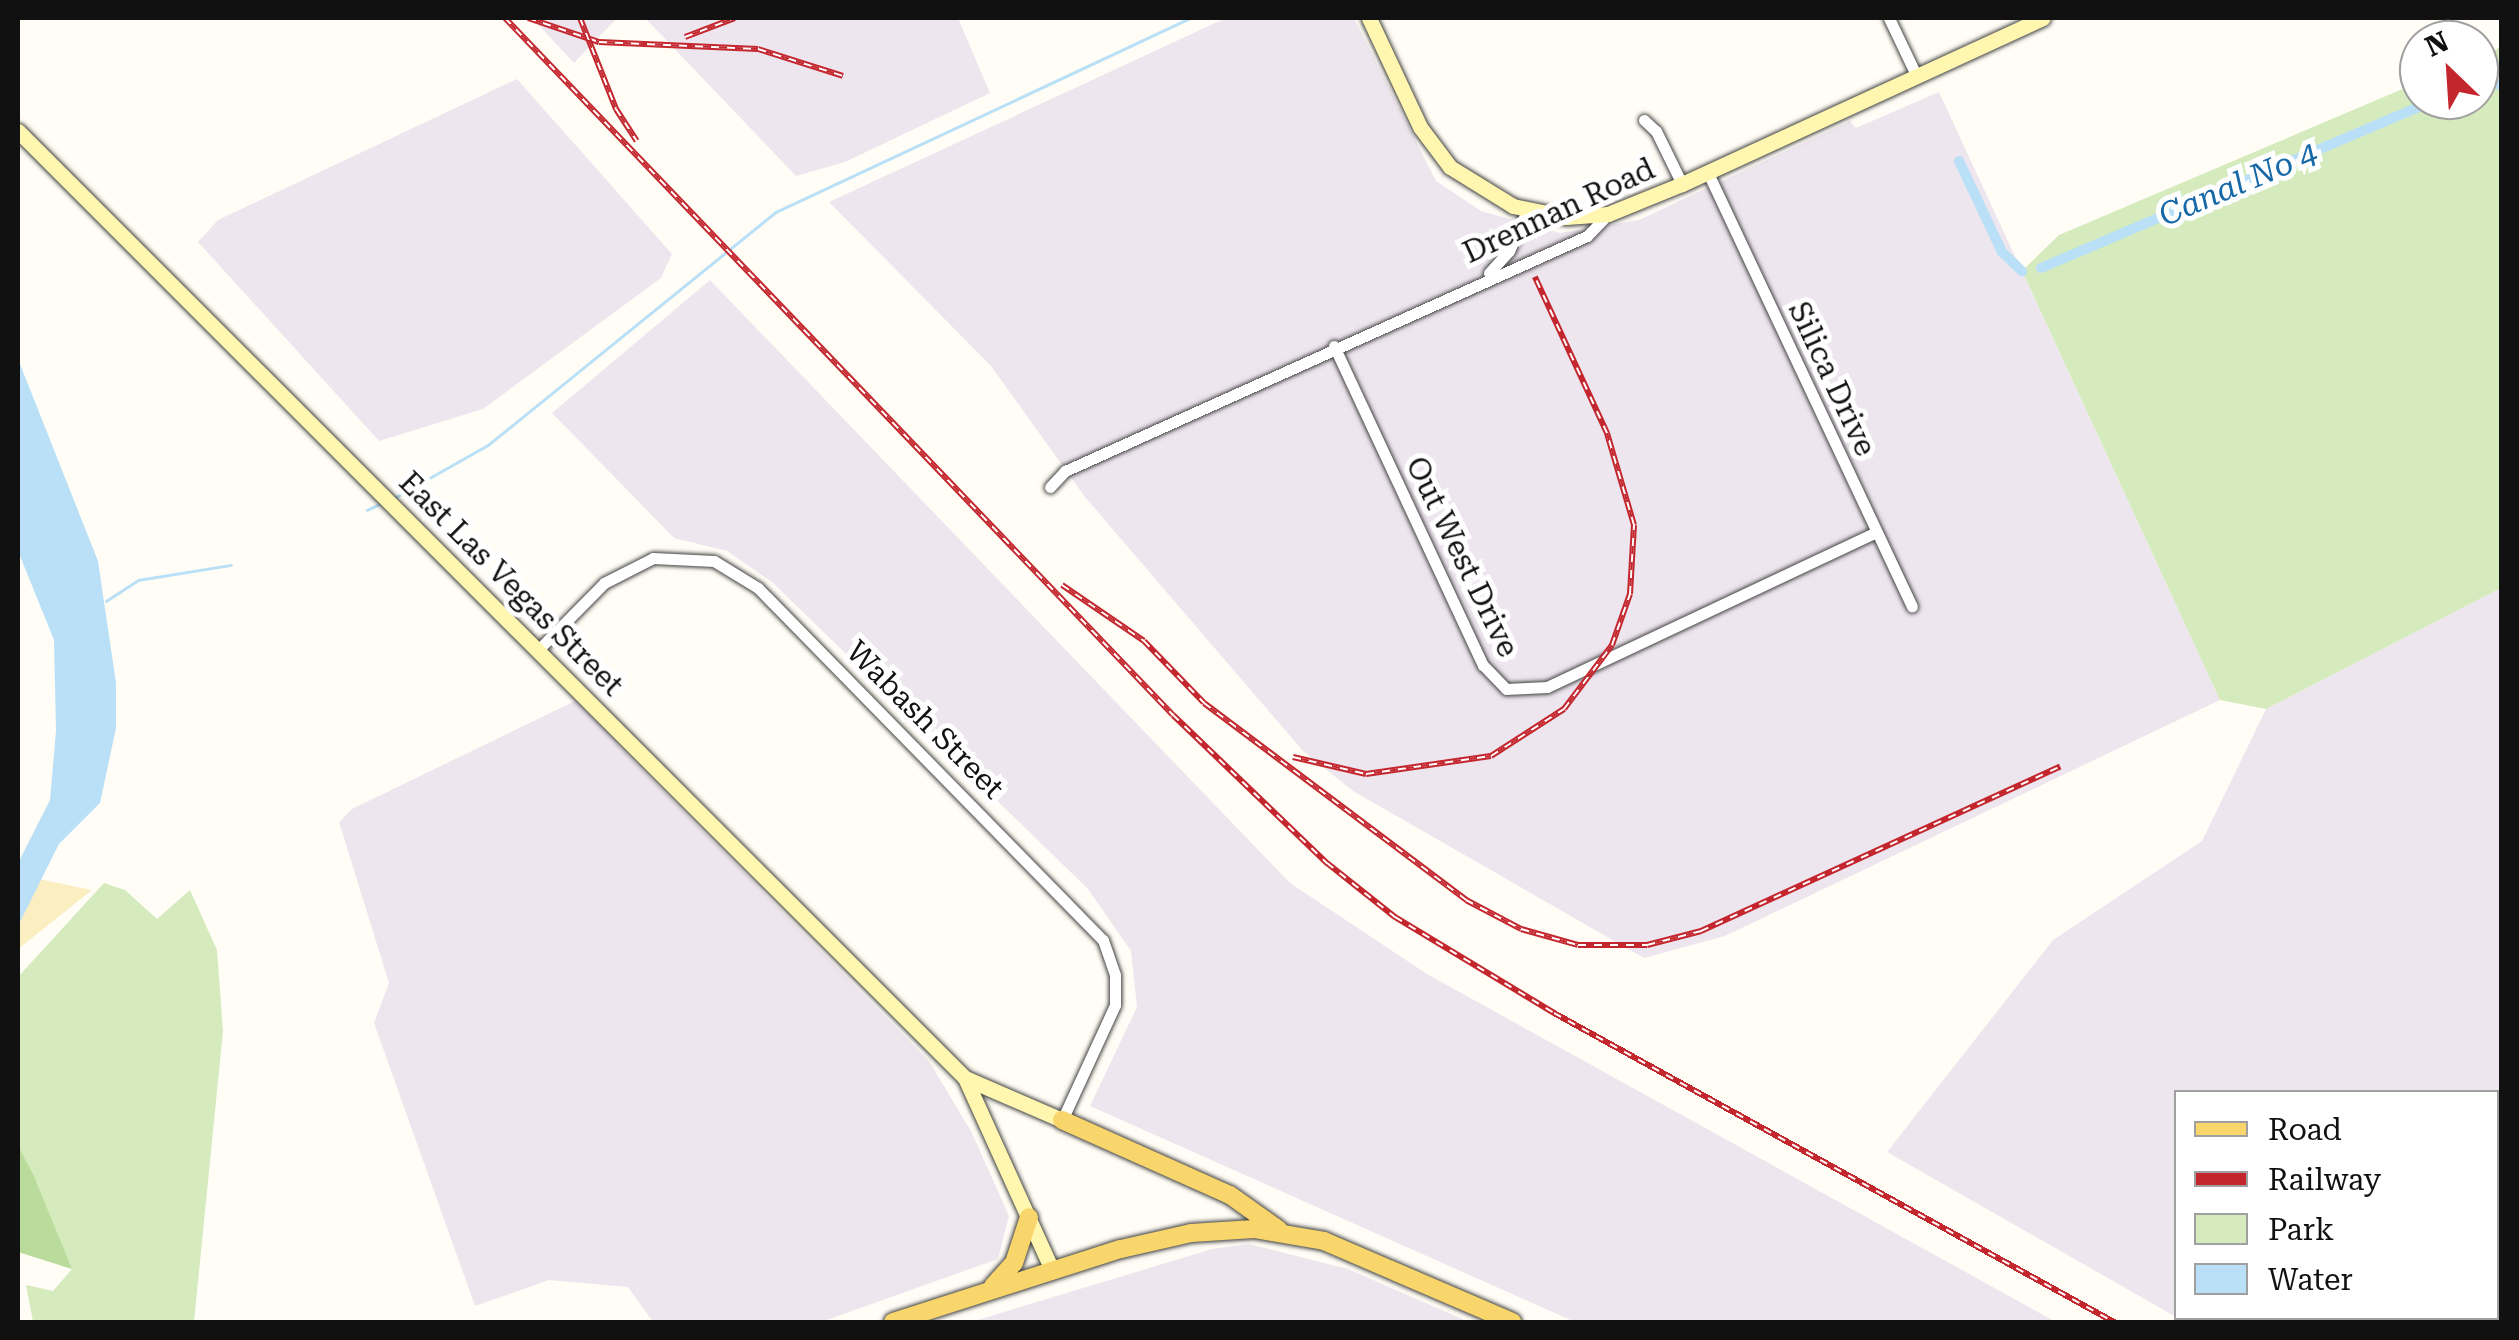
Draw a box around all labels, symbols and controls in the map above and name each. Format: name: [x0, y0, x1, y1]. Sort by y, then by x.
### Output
north arrow: [2399, 20, 2499, 120]
text: N: [2420, 25, 2454, 64]
water label: Canal No 4: [2153, 133, 2323, 235]
street label: Drennan Road: [1457, 151, 1661, 271]
street label: Silica Drive: [1781, 296, 1883, 462]
street label: Out West Drive: [1398, 451, 1526, 663]
street label: East Las Vegas Street: [391, 464, 631, 704]
street label: Wabash Street: [839, 634, 1011, 806]
legend: [2174, 1090, 2499, 1320]
text: Road: [2268, 1112, 2342, 1147]
text: Railway: [2268, 1162, 2381, 1197]
text: Park: [2268, 1212, 2334, 1247]
text: Water: [2268, 1262, 2353, 1297]

